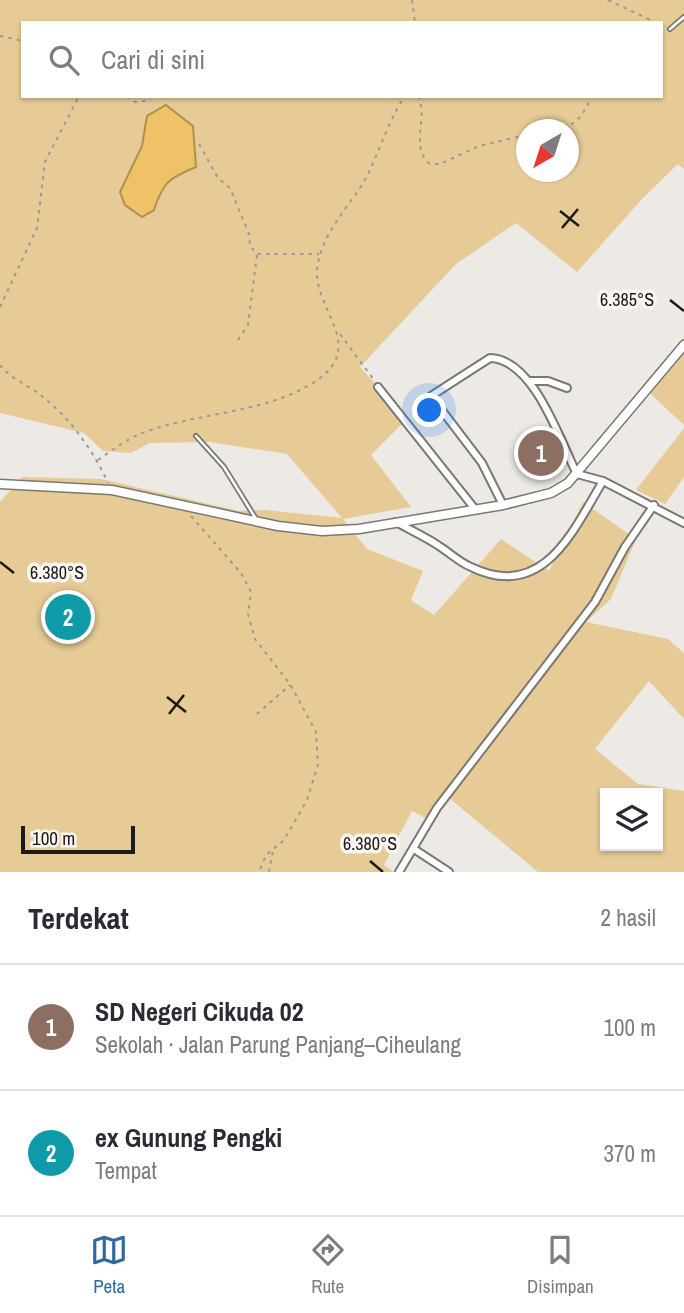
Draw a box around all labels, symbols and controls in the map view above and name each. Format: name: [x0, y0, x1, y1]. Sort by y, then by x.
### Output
search box: [21, 21, 663, 98]
icon: search: [45, 41, 83, 79]
text: Cari di sini: [101, 42, 205, 77]
north arrow: [516, 119, 579, 182]
text: 6.385°S: [600, 287, 654, 312]
your location: [412, 393, 446, 427]
pin: 1: [518, 427, 564, 479]
text: 6.380°S: [30, 560, 84, 585]
pin: 2: [45, 591, 91, 643]
map controls: [600, 788, 663, 851]
button: layers: [600, 788, 663, 851]
scale bar: [21, 823, 135, 855]
text: 100 m: [32, 825, 75, 851]
text: 6.380°S: [343, 831, 397, 856]
text: Terdekat: [28, 898, 129, 938]
text: 2 hasil: [600, 902, 656, 933]
text: SD Negeri Cikuda 02: [95, 994, 304, 1029]
text: 1: [46, 1012, 56, 1043]
text: 100 m: [604, 1012, 656, 1043]
text: Sekolah · Jalan Parung Panjang–Ciheulang: [95, 1029, 461, 1060]
text: ex Gunung Pengki: [95, 1120, 282, 1155]
text: 2: [46, 1138, 56, 1169]
text: 370 m: [604, 1138, 656, 1169]
text: Tempat: [95, 1155, 157, 1186]
tab: Peta: [90, 1231, 128, 1299]
tab: Rute: [309, 1231, 347, 1299]
tab: Disimpan: [527, 1231, 594, 1299]

